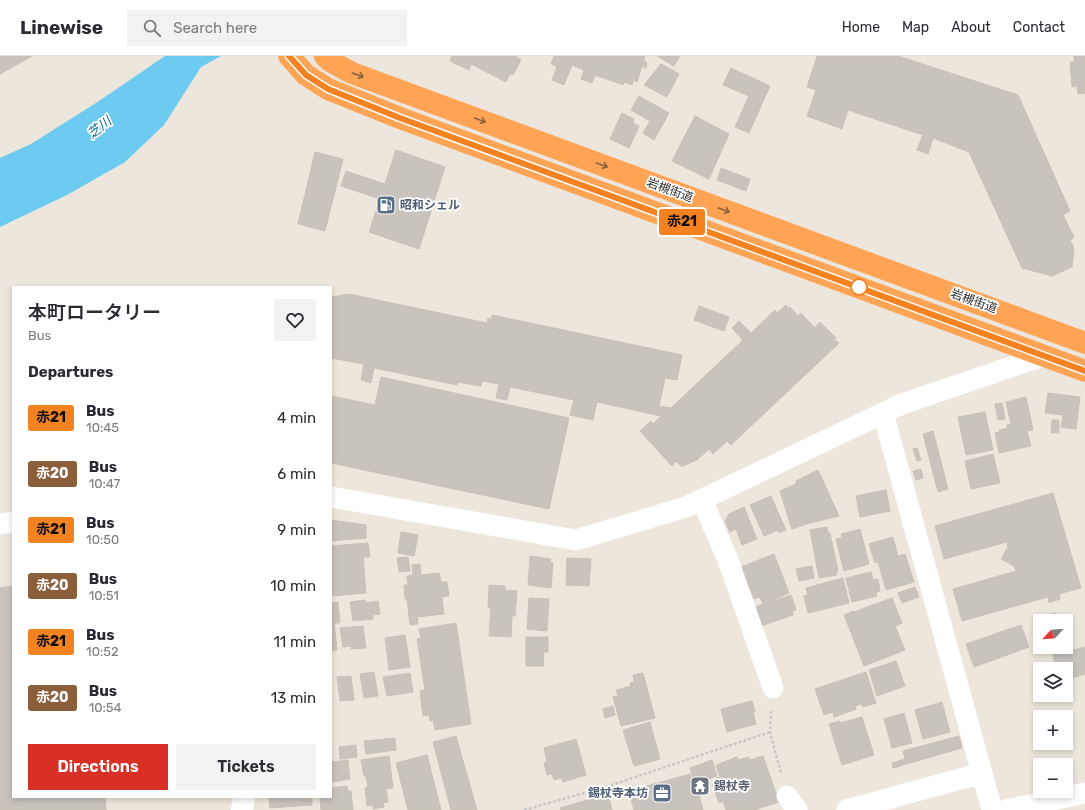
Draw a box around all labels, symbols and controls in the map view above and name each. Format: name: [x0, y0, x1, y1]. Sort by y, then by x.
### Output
search box: [127, 10, 407, 46]
text: Linewise: [20, 16, 103, 39]
icon: search: [141, 17, 163, 39]
text: Search here: [173, 19, 257, 37]
text: Home: [842, 19, 880, 36]
text: Map: [902, 19, 929, 36]
text: About: [951, 19, 991, 36]
text: Contact: [1013, 19, 1065, 36]
one-way arrow: [352, 72, 364, 80]
water label: 芝川: [84, 112, 116, 141]
one-way arrow: [474, 117, 487, 124]
one-way arrow: [596, 161, 608, 169]
street label: 岩槻街道: [645, 175, 695, 205]
fuel station icon: 昭和シェル: [375, 194, 397, 216]
place label: 昭和シェル: [400, 198, 460, 212]
one-way arrow: [718, 206, 730, 214]
line badge: 赤21: [659, 209, 705, 235]
text: 赤21: [667, 213, 697, 230]
unlabelled marker: [850, 278, 868, 296]
street label: 岩槻街道: [949, 286, 999, 316]
button: heart: [274, 299, 316, 341]
text: 本町ロータリー: [28, 301, 161, 324]
text: Bus: [28, 328, 51, 343]
text: Departures: [28, 363, 113, 381]
text: Bus: [86, 402, 115, 420]
text: 赤21: [36, 409, 66, 426]
text: 4 min: [277, 409, 316, 427]
text: 10:45: [86, 420, 119, 435]
text: Bus: [89, 458, 117, 476]
text: 赤20: [36, 465, 69, 482]
text: 6 min: [277, 465, 316, 483]
text: 10:47: [89, 476, 120, 491]
text: Bus: [86, 514, 115, 532]
text: 赤21: [36, 521, 66, 538]
text: 9 min: [277, 521, 316, 539]
text: 10:50: [86, 532, 119, 547]
text: Bus: [89, 570, 117, 588]
text: 赤20: [36, 577, 69, 594]
text: 10 min: [270, 577, 316, 595]
text: 10:51: [89, 588, 119, 603]
north arrow: [1033, 614, 1073, 654]
map controls: [1033, 614, 1073, 798]
text: Bus: [86, 626, 115, 644]
text: 赤21: [36, 633, 66, 650]
text: 11 min: [273, 633, 316, 651]
text: 10:52: [86, 644, 119, 659]
button: layers: [1033, 662, 1073, 702]
text: Bus: [89, 682, 117, 700]
text: 赤20: [36, 689, 69, 706]
text: 13 min: [271, 689, 316, 707]
text: 10:54: [89, 700, 122, 715]
button: +: [1033, 710, 1073, 750]
button: Directions: [28, 744, 168, 790]
button: Tickets: [176, 744, 316, 790]
button: −: [1033, 758, 1073, 798]
temple icon: 錫杖寺: [689, 775, 711, 797]
place label: 錫杖寺: [713, 779, 750, 793]
office icon: 錫杖寺本坊: [651, 782, 673, 804]
place label: 錫杖寺本坊: [587, 786, 648, 800]

